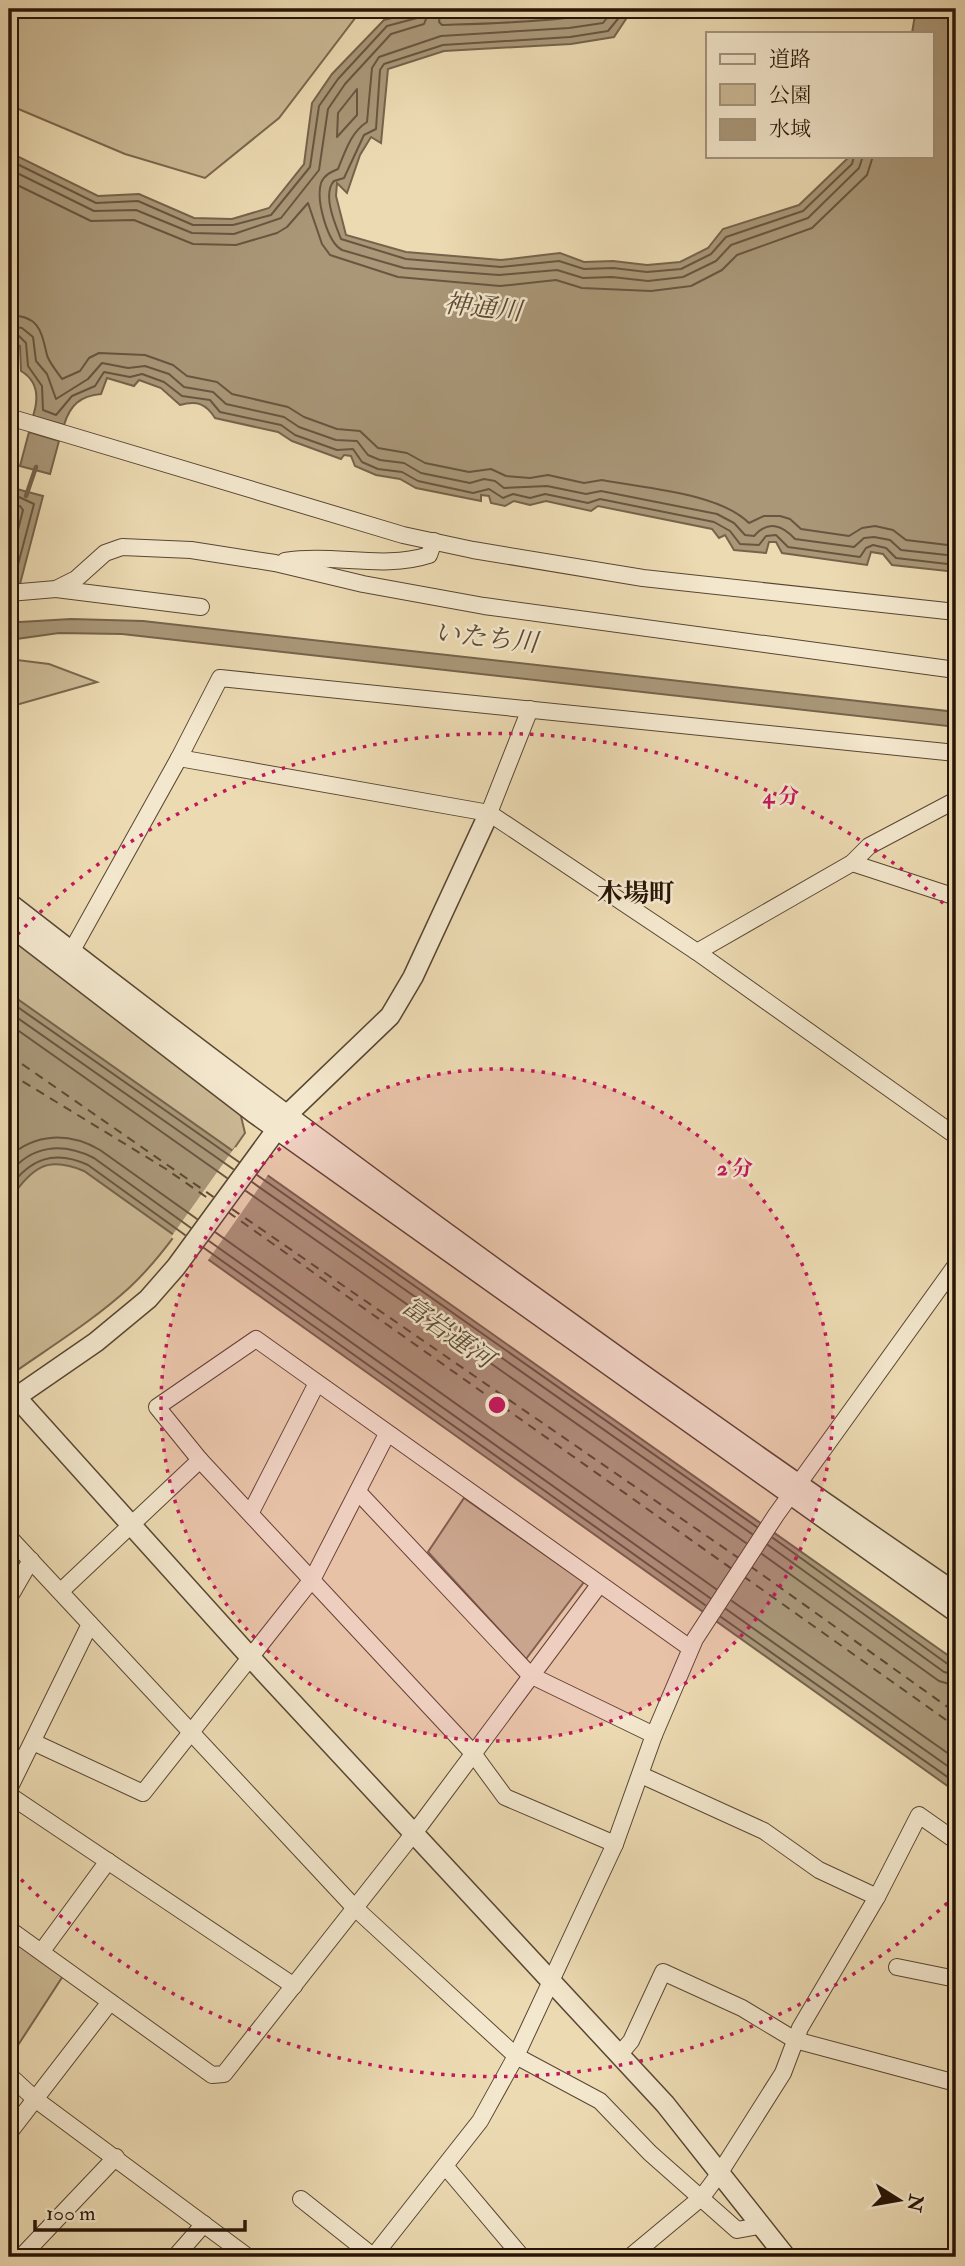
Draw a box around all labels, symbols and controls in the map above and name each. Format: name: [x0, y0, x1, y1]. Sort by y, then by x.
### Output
legend: [706, 32, 934, 158]
text: 道路: [769, 46, 811, 73]
text: 公園: [769, 82, 811, 109]
text: 水域: [769, 116, 811, 143]
water label: 神通川: [442, 288, 526, 328]
water label: いたち川: [433, 617, 542, 660]
text: 4 分: [762, 783, 799, 810]
district label: 木場町: [597, 878, 675, 910]
text: 2 分: [717, 1155, 753, 1182]
water label: 富岩運河: [396, 1290, 502, 1378]
centre of rings: [485, 1393, 509, 1417]
north arrow: [864, 2164, 934, 2234]
scale bar: [35, 2189, 245, 2233]
text: N: [901, 2191, 928, 2215]
text: 100 m: [46, 2200, 96, 2227]

